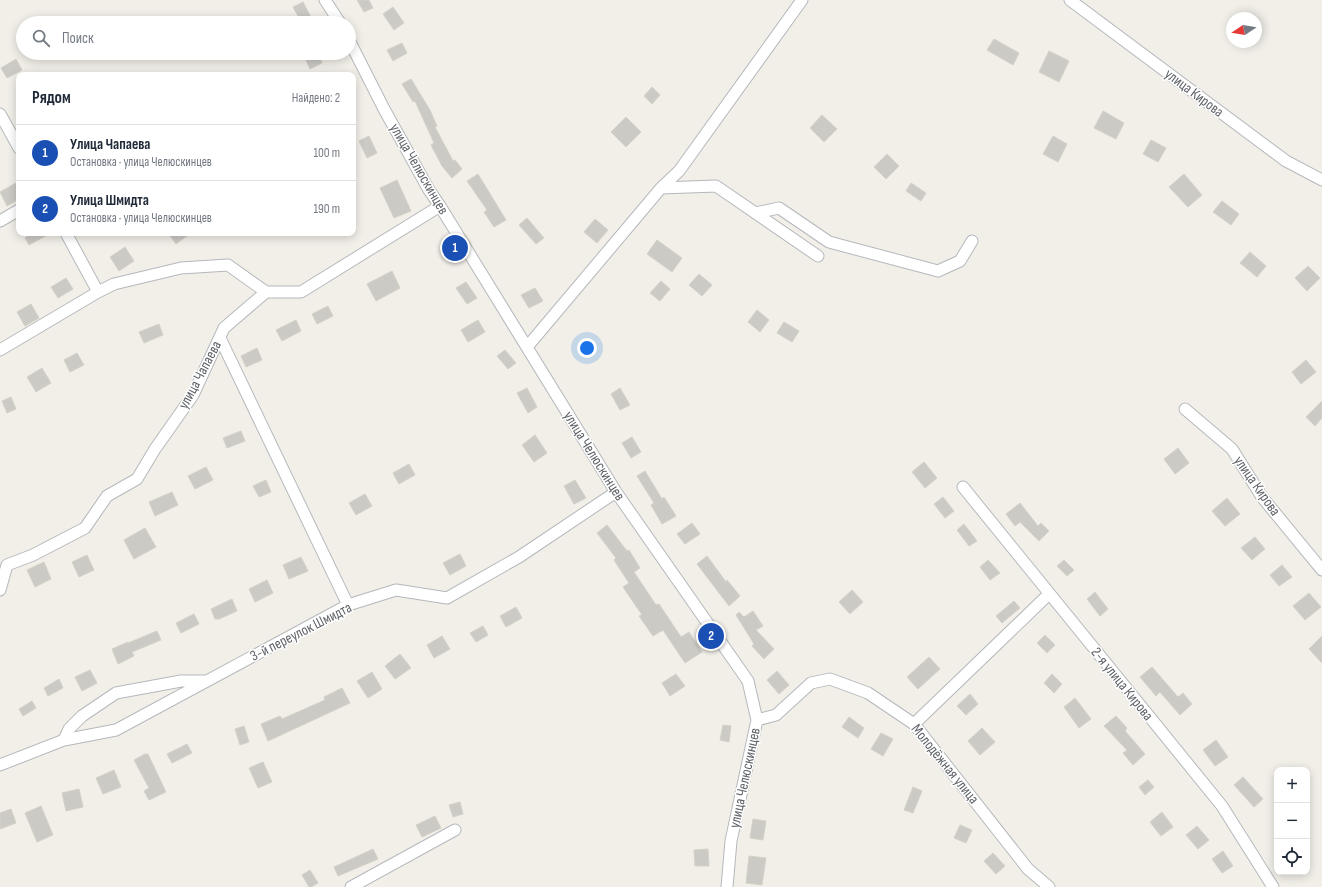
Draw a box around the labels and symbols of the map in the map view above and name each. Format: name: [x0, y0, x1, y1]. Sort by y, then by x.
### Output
north arrow: [1226, 12, 1262, 48]
street label: улица Кирова: [1161, 65, 1227, 121]
street label: улица Челюскинцев: [385, 120, 453, 218]
pin: 1: [442, 233, 468, 263]
street label: улица Чапаева: [174, 337, 226, 412]
your location: [577, 338, 597, 358]
street label: улица Челюскинцев: [559, 408, 629, 505]
street label: улица Кирова: [1229, 452, 1285, 520]
street label: 3-й переулок Шмидта: [247, 598, 355, 666]
pin: 2: [698, 621, 724, 651]
street label: 2-я улица Кирова: [1087, 643, 1158, 725]
street label: Молодёжная улица: [907, 720, 983, 808]
street label: улица Челюскинцев: [725, 726, 765, 830]

